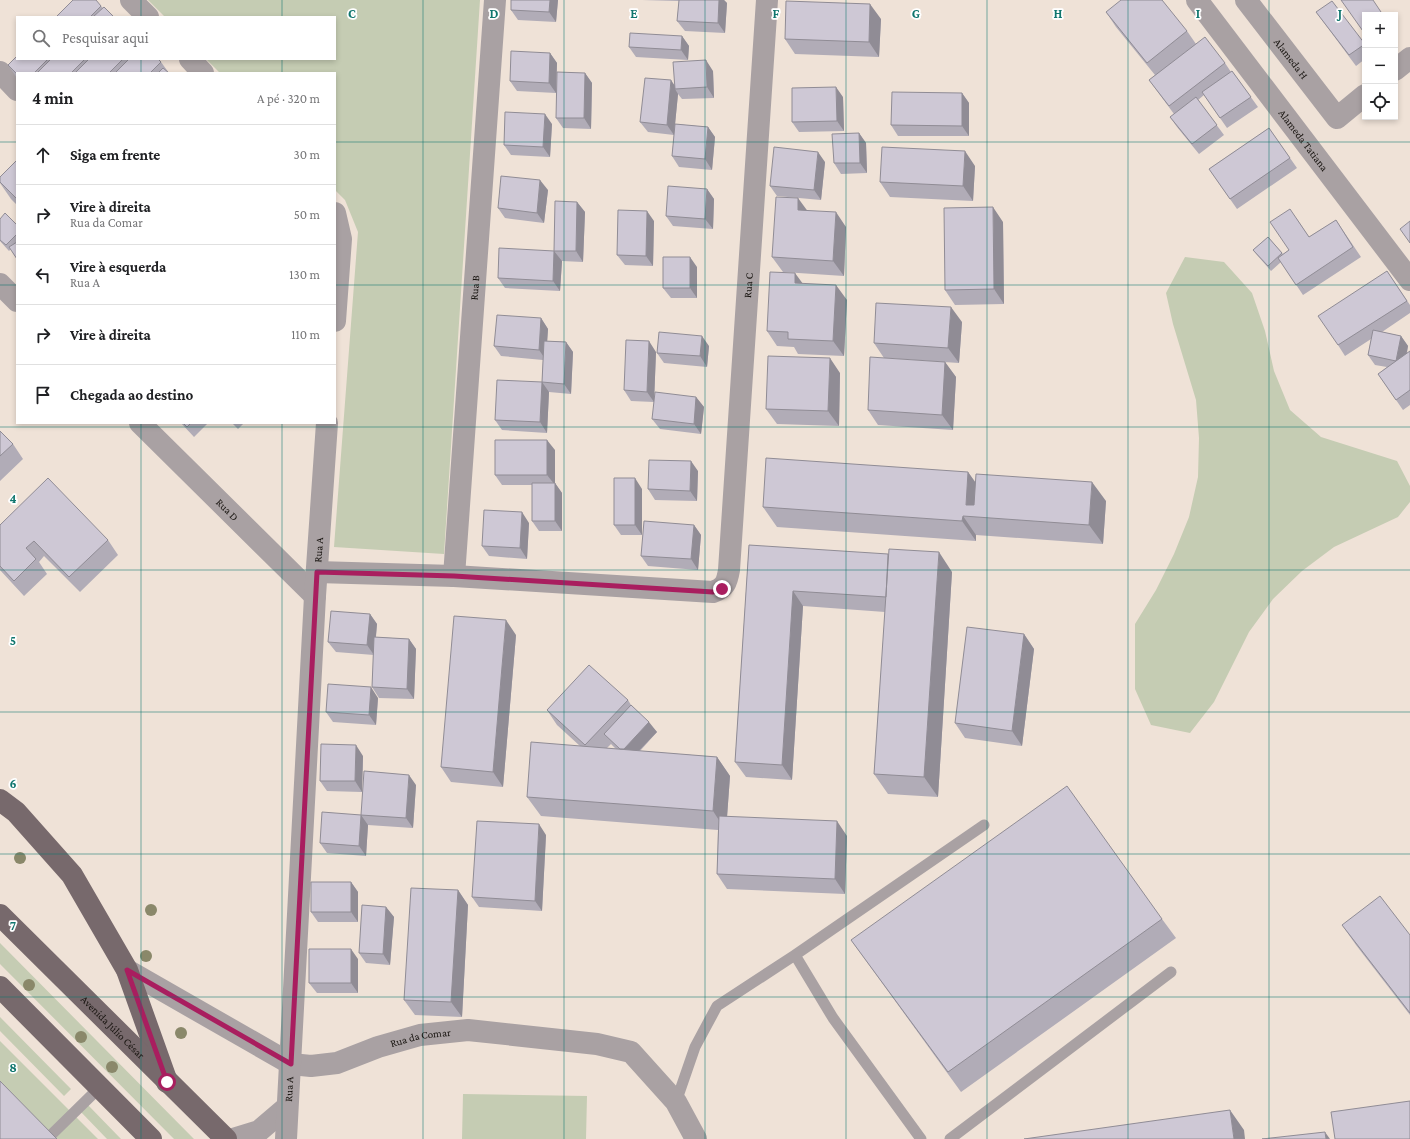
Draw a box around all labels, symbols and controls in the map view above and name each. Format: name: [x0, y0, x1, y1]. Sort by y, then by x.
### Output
text: C: [348, 6, 356, 21]
text: D: [490, 6, 499, 21]
text: E: [630, 6, 638, 21]
text: F: [773, 6, 780, 21]
text: G: [912, 6, 920, 21]
text: H: [1054, 6, 1063, 21]
text: I: [1196, 6, 1200, 21]
text: J: [1336, 6, 1342, 21]
map controls: [1362, 12, 1398, 120]
button: +: [1362, 12, 1398, 48]
search box: [16, 16, 336, 60]
icon: search: [30, 27, 52, 49]
text: Pesquisar aqui: [62, 30, 149, 46]
street label: Alameda H: [1272, 36, 1311, 81]
button: −: [1362, 48, 1398, 84]
button: locate: [1362, 84, 1398, 120]
text: 4 min: [32, 89, 74, 108]
text: A pé · 320 m: [257, 91, 320, 106]
street label: Alameda Tatiana: [1276, 107, 1331, 173]
icon: ahead: [32, 144, 54, 166]
text: Siga em frente: [70, 147, 160, 163]
text: 30 m: [294, 147, 320, 162]
text: Vire à direita: [70, 199, 151, 215]
icon: right: [32, 204, 54, 226]
text: 50 m: [294, 207, 320, 222]
text: Rua da Comar: [70, 215, 143, 230]
text: Vire à esquerda: [70, 259, 166, 275]
icon: left: [32, 264, 54, 286]
text: 130 m: [289, 267, 320, 282]
street label: Rua C: [741, 272, 755, 298]
text: Rua A: [70, 275, 100, 290]
street label: Rua B: [468, 275, 481, 301]
icon: right: [32, 324, 54, 346]
text: Vire à direita: [70, 327, 151, 343]
text: 110 m: [291, 327, 320, 342]
icon: arrive: [32, 384, 54, 406]
text: Chegada ao destino: [70, 387, 193, 403]
text: 4: [9, 491, 17, 506]
street label: Rua D: [214, 496, 241, 523]
street label: Rua A: [311, 536, 325, 563]
route end: [713, 580, 731, 598]
text: 5: [10, 633, 16, 648]
text: 6: [9, 776, 17, 791]
text: 7: [10, 918, 16, 933]
street label: Avenida Júlio César: [79, 993, 147, 1061]
street label: Rua da Comar: [389, 1026, 451, 1049]
text: 8: [9, 1060, 17, 1075]
route start: [158, 1073, 176, 1091]
street label: Rua A: [282, 1075, 295, 1102]

